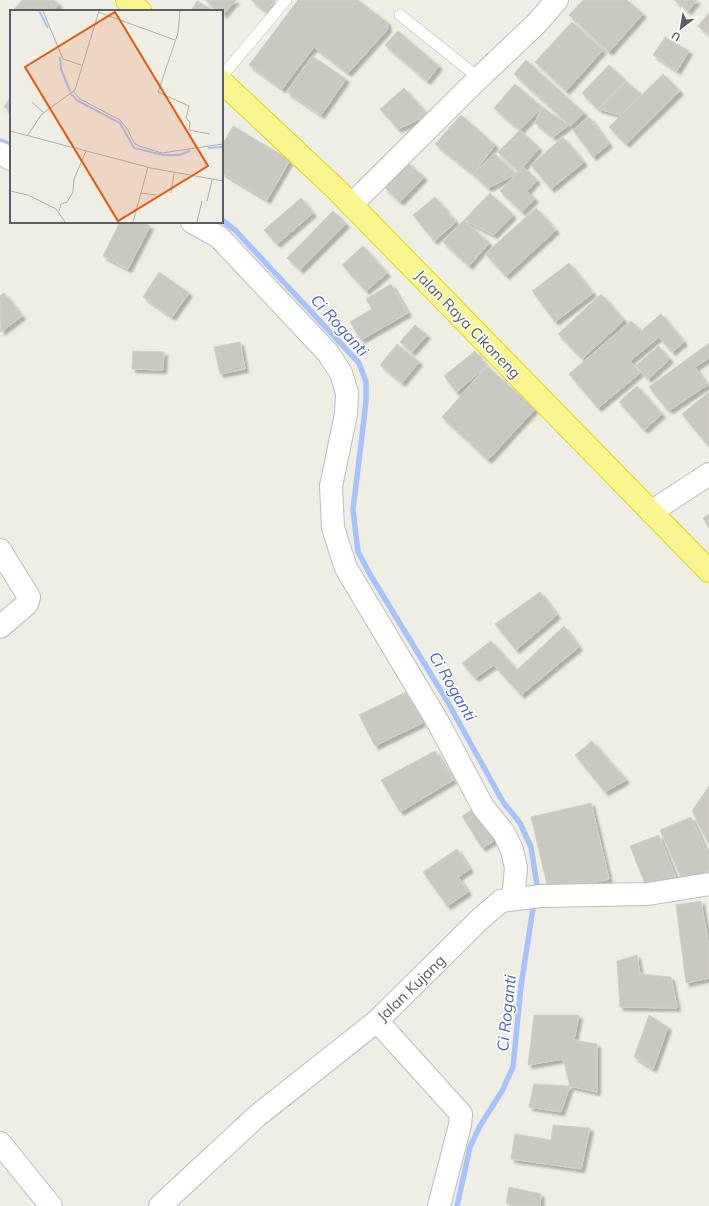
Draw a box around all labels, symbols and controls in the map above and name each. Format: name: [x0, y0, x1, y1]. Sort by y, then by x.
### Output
north arrow: [661, 8, 701, 48]
inset map: [10, 10, 223, 223]
text: U: [669, 28, 683, 45]
street label: Jalan Raya Cikoneng: [411, 266, 525, 382]
water label: Ci Roganti: [307, 290, 373, 360]
water label: Ci Roganti: [425, 648, 481, 724]
street label: Jalan Kujang: [373, 951, 449, 1025]
water label: Ci Roganti: [492, 973, 520, 1052]

